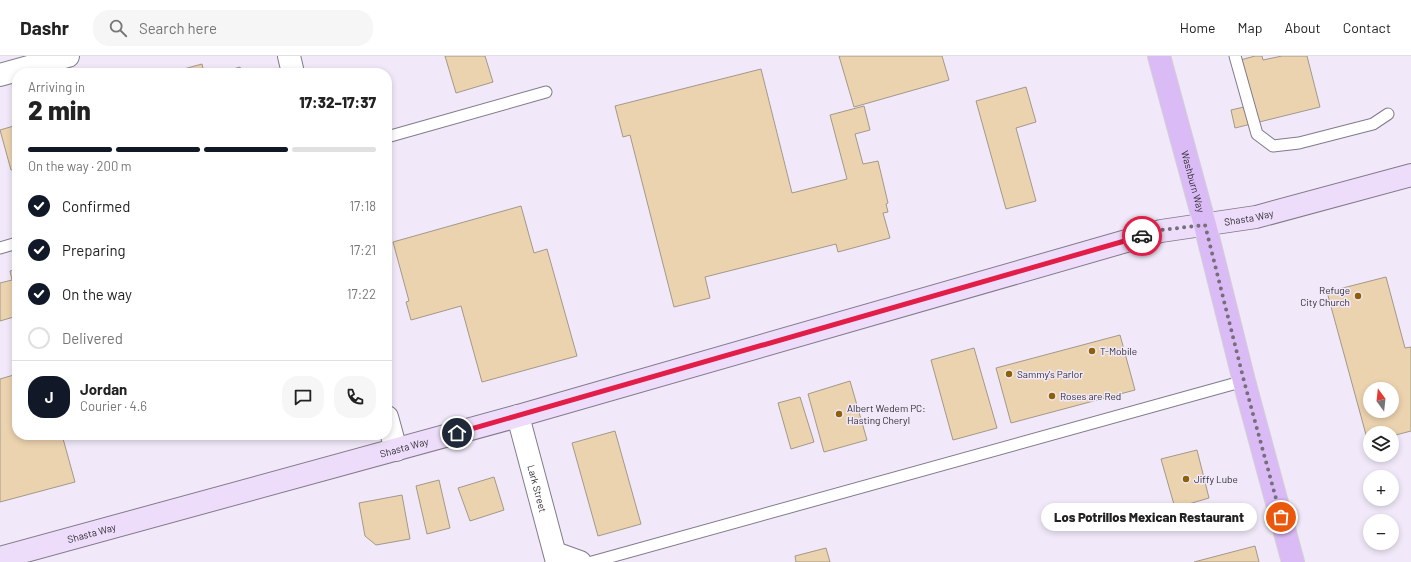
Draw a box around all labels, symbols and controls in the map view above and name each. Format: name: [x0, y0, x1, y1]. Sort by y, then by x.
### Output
search box: [93, 10, 373, 46]
text: Dashr: [20, 16, 69, 39]
icon: search: [107, 17, 129, 39]
text: Search here: [139, 19, 217, 37]
text: Home: [1180, 19, 1216, 36]
text: Map: [1238, 19, 1262, 36]
text: About: [1284, 19, 1321, 36]
text: Contact: [1343, 19, 1391, 36]
text: Arriving in: [28, 79, 85, 95]
text: 17:32–17:37: [299, 93, 376, 111]
text: 2 min: [28, 94, 91, 125]
street label: Washburn Way: [1179, 149, 1207, 214]
text: On the way · 200 m: [28, 158, 132, 174]
icon: check: [28, 195, 50, 217]
text: Confirmed: [62, 197, 130, 215]
text: 17:18: [350, 198, 376, 214]
street label: Shasta Way: [1223, 206, 1275, 228]
courier: [1122, 216, 1162, 256]
icon: car: [1131, 225, 1153, 247]
icon: check: [28, 239, 50, 261]
text: Preparing: [62, 241, 126, 259]
text: 17:21: [350, 242, 376, 258]
icon: check: [28, 283, 50, 305]
place label: Refuge City Church: [1300, 284, 1350, 308]
text: On the way: [62, 285, 132, 303]
text: 17:22: [347, 286, 376, 302]
marker: Refuge City Church: [1353, 291, 1363, 301]
text: Delivered: [62, 329, 123, 347]
place label: T-Mobile: [1100, 345, 1137, 357]
marker: T-Mobile: [1087, 346, 1097, 356]
place label: Sammy's Parlor: [1017, 368, 1083, 380]
marker: Sammy's Parlor: [1004, 369, 1014, 379]
button: chat: [282, 376, 324, 418]
button: phone: [334, 376, 376, 418]
text: Jordan: [80, 380, 127, 398]
north arrow: [1363, 382, 1399, 418]
map controls: [1363, 382, 1399, 550]
text: J: [45, 388, 53, 406]
place label: Roses are Red: [1060, 390, 1121, 402]
marker: Roses are Red: [1047, 391, 1057, 401]
text: Courier · 4.6: [80, 398, 147, 414]
place label: Albert Wedem PC: Hasting Cheryl: [847, 402, 926, 426]
marker: Albert Wedem PC: Hasting Cheryl: [834, 409, 844, 419]
pin: [440, 416, 474, 450]
icon: home: [446, 422, 468, 444]
button: layers: [1363, 426, 1399, 462]
street label: Shasta Way: [378, 435, 430, 460]
street label: Lark Street: [525, 463, 550, 514]
button: +: [1363, 470, 1399, 506]
place label: Jiffy Lube: [1194, 473, 1238, 485]
marker: Jiffy Lube: [1181, 474, 1191, 484]
pin: [1264, 500, 1298, 534]
callout: Los Potrillos Mexican Restaurant: [1041, 503, 1257, 531]
icon: bag: [1270, 506, 1292, 528]
text: Los Potrillos Mexican Restaurant: [1054, 509, 1244, 525]
button: −: [1363, 514, 1399, 550]
street label: Shasta Way: [66, 520, 118, 545]

